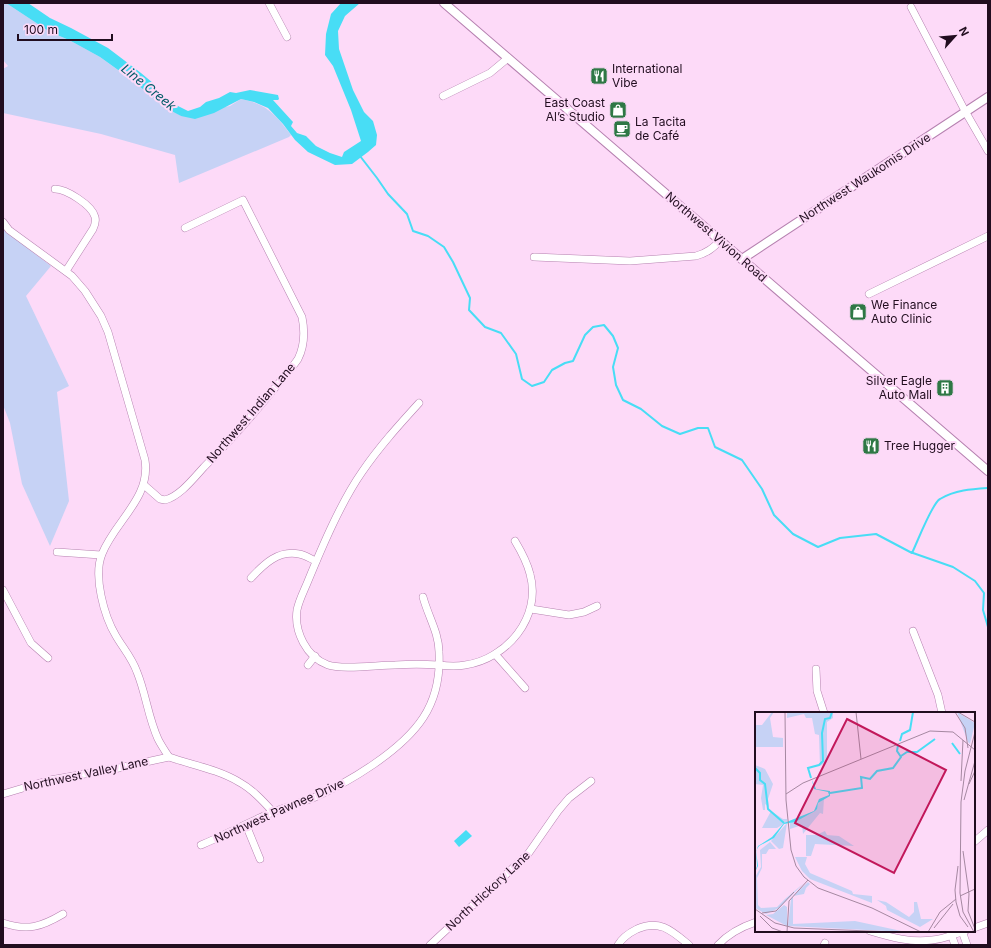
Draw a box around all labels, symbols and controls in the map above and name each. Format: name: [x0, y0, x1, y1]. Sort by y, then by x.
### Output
scale bar: [18, 16, 112, 42]
north arrow: [935, 16, 975, 56]
text: 100 m: [24, 22, 58, 37]
text: N: [956, 25, 972, 38]
water label: Line Creek: [118, 60, 180, 114]
place label: International Vibe: [612, 61, 682, 90]
restaurant icon: International Vibe: [589, 66, 609, 86]
place label: East Coast Al’s Studio: [544, 95, 605, 124]
shop icon: East Coast Al’s Studio: [608, 100, 628, 120]
place label: La Tacita de Café: [635, 114, 686, 143]
cafe icon: La Tacita de Café: [612, 119, 632, 139]
street label: Northwest Waukomis Drive: [796, 129, 933, 226]
street label: Northwest Vivion Road: [662, 188, 770, 285]
place label: We Finance Auto Clinic: [871, 297, 937, 326]
shop icon: We Finance Auto Clinic: [848, 302, 868, 322]
street label: Northwest Indian Lane: [203, 360, 298, 466]
place label: Silver Eagle Auto Mall: [866, 373, 932, 402]
building icon: Silver Eagle Auto Mall: [935, 378, 955, 398]
restaurant icon: Tree Hugger: [861, 436, 881, 456]
place label: Tree Hugger: [884, 438, 955, 453]
inset map: [755, 712, 975, 932]
street label: Northwest Valley Lane: [22, 753, 150, 794]
street label: Northwest Pawnee Drive: [211, 775, 346, 846]
street label: North Hickory Lane: [442, 848, 533, 934]

